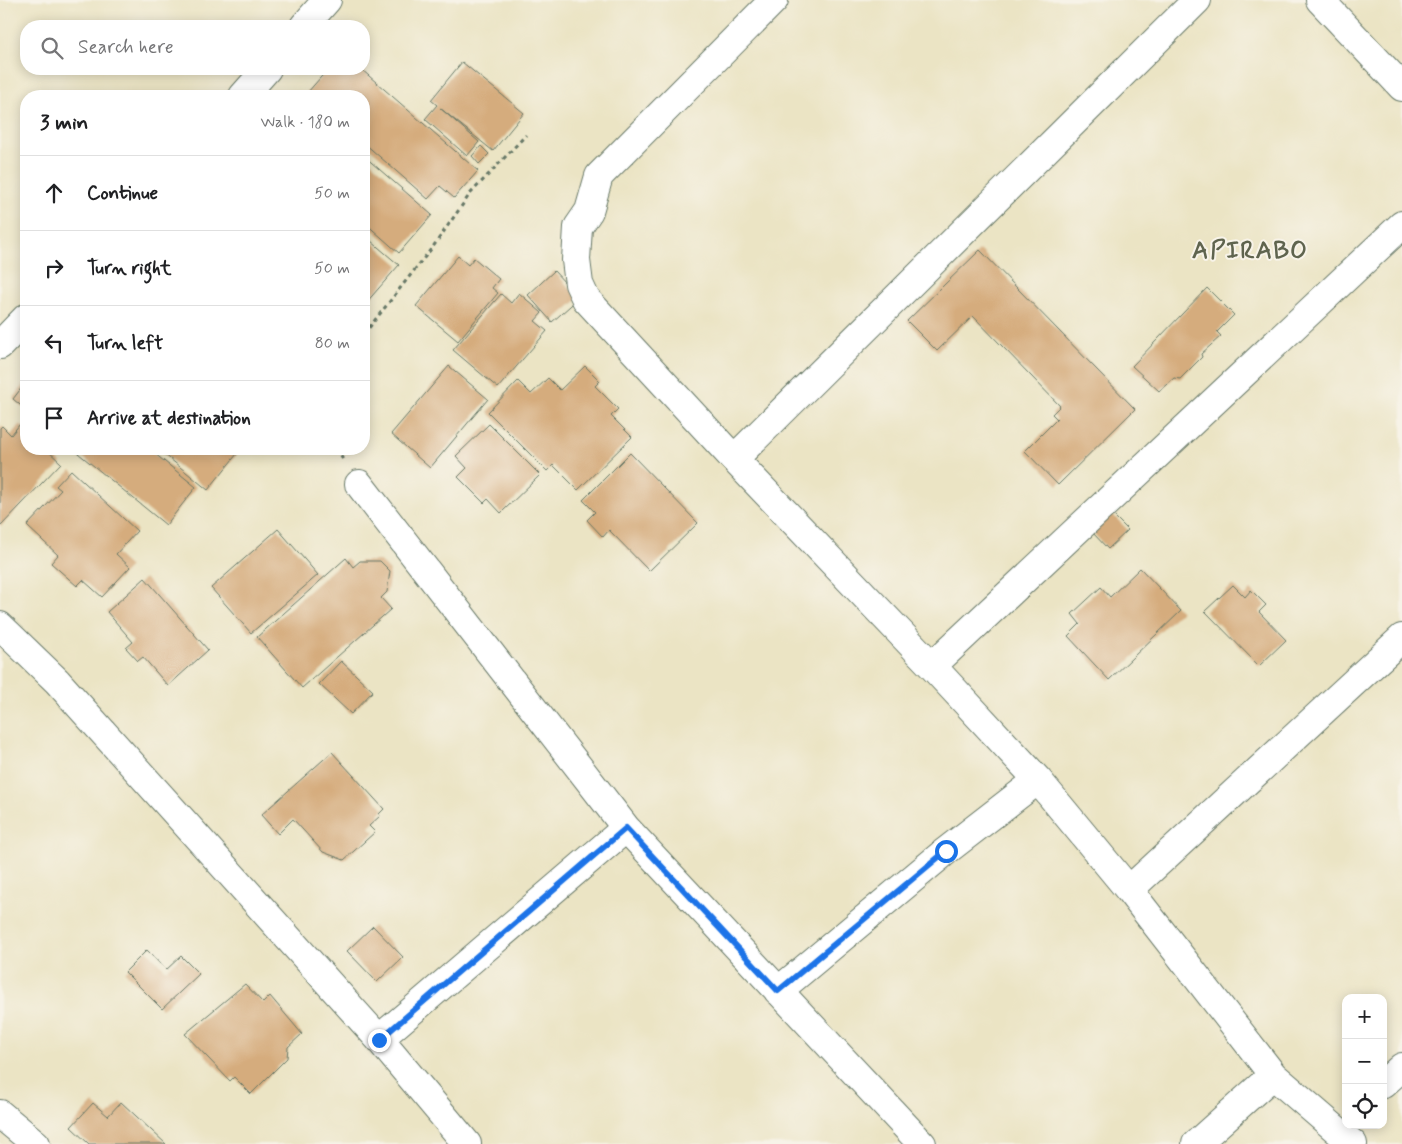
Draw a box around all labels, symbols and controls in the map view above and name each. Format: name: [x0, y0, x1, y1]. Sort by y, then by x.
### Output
search box: [20, 20, 370, 75]
icon: search: [38, 34, 66, 62]
text: Search here: [78, 35, 174, 60]
text: 3 min: [40, 109, 88, 137]
text: Walk · 180 m: [261, 112, 350, 133]
icon: ahead: [40, 179, 68, 207]
text: Continue: [87, 181, 158, 206]
text: 50 m: [314, 183, 350, 204]
district label: APIRABO: [1192, 235, 1308, 268]
icon: right: [40, 254, 68, 282]
text: Turn right: [87, 256, 171, 281]
text: 50 m: [314, 258, 350, 279]
icon: left: [40, 329, 68, 357]
text: Turn left: [87, 331, 163, 356]
text: 80 m: [315, 333, 350, 354]
icon: arrive: [40, 404, 68, 432]
text: Arrive at destination: [87, 406, 251, 431]
route start: [935, 840, 958, 863]
map controls: [1342, 994, 1387, 1129]
button: +: [1342, 994, 1387, 1039]
route end: [368, 1029, 391, 1052]
button: −: [1342, 1039, 1387, 1084]
button: locate: [1342, 1084, 1387, 1129]

